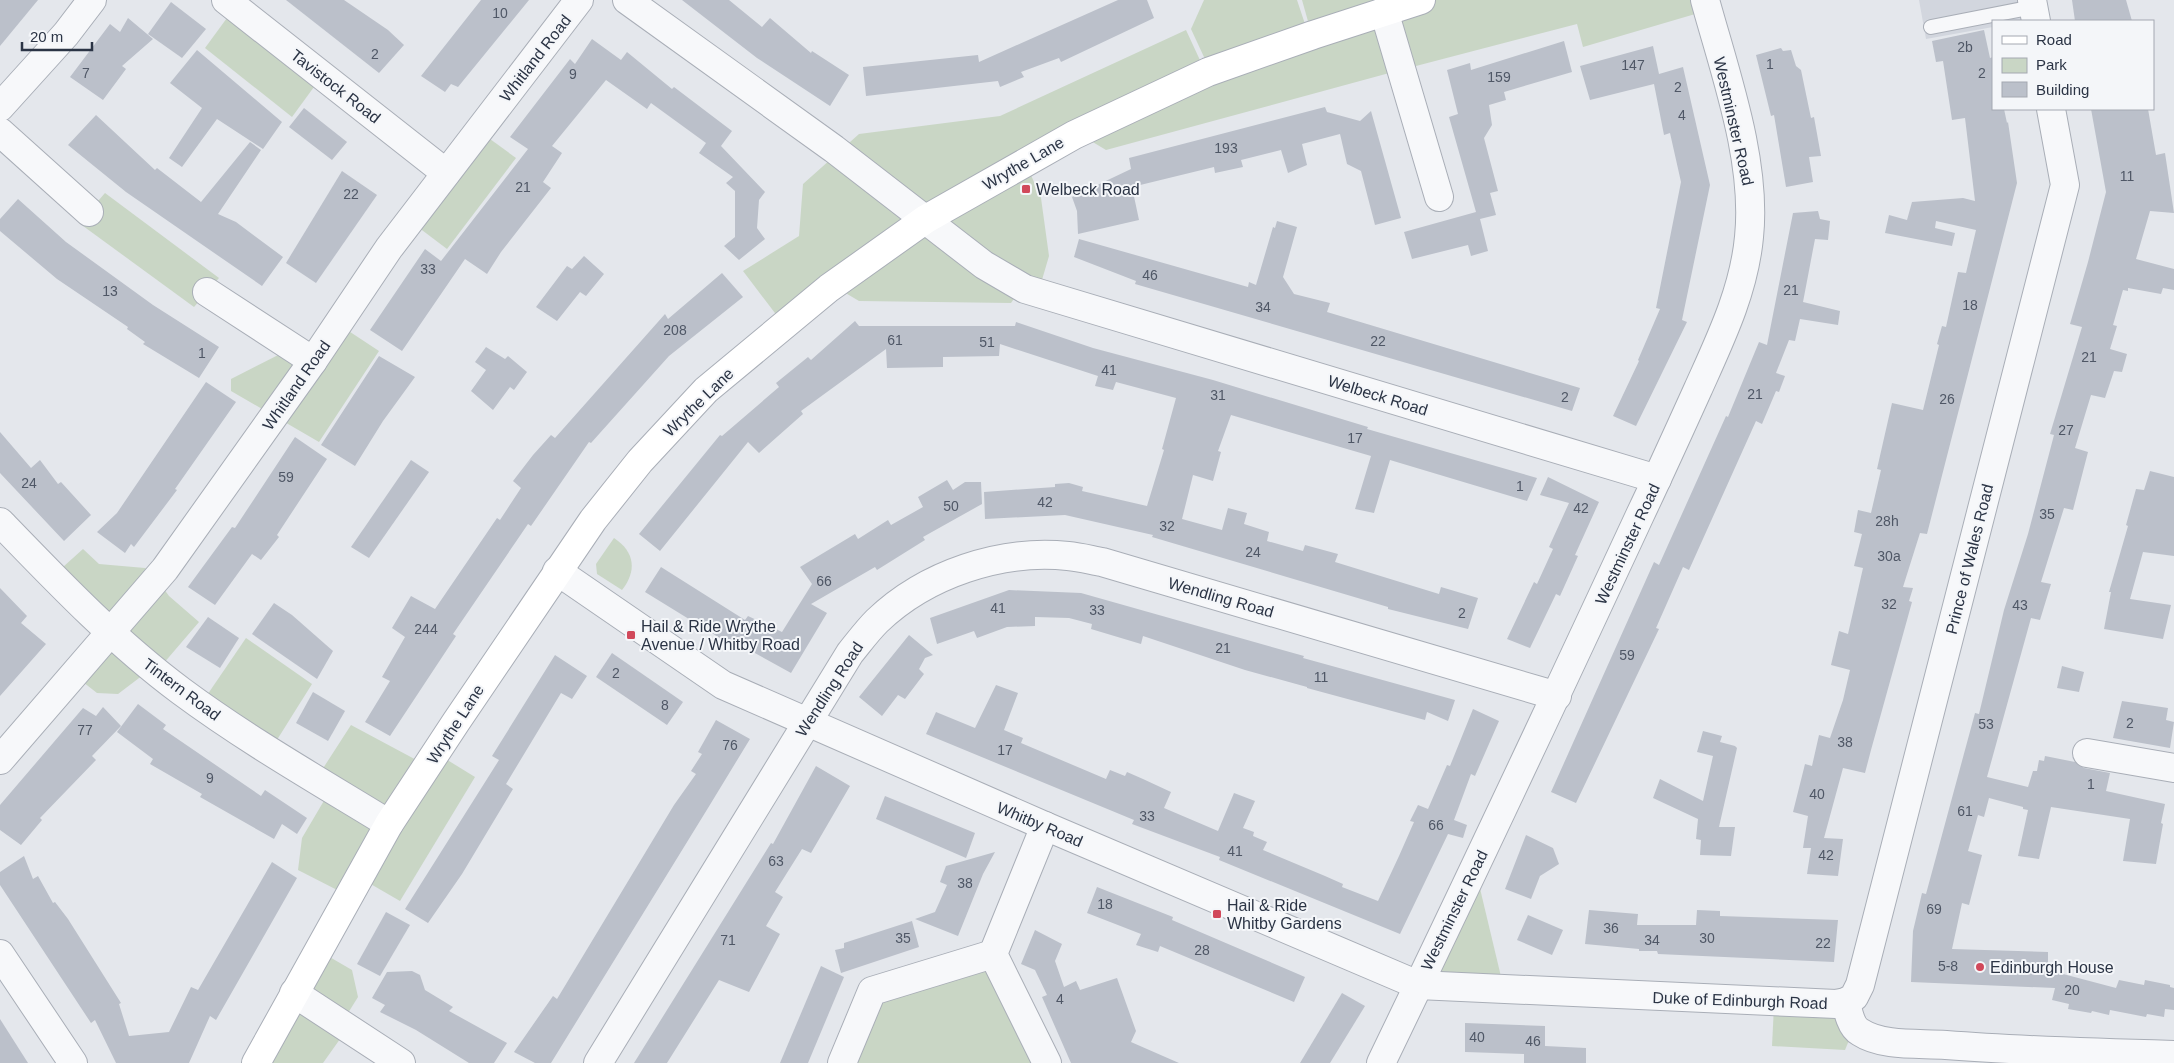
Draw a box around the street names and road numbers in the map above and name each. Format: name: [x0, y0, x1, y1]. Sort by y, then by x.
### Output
street label: Whitland Road: [496, 12, 574, 105]
street label: Tavistock Road: [288, 46, 384, 126]
street label: Westminster Road: [1710, 55, 1757, 187]
street label: Wrythe Lane: [980, 133, 1067, 193]
street label: Whitland Road: [259, 337, 333, 433]
street label: Wrythe Lane: [660, 365, 737, 440]
street label: Welbeck Road: [1326, 372, 1430, 419]
street label: Westminster Road: [1592, 481, 1663, 607]
street label: Prince of Wales Road: [1943, 482, 1996, 636]
street label: Wendling Road: [1166, 574, 1276, 621]
street label: Wendling Road: [793, 639, 866, 740]
street label: Tintern Road: [140, 655, 224, 724]
street label: Wrythe Lane: [424, 682, 487, 767]
street label: Whitby Road: [994, 799, 1085, 850]
street label: Westminster Road: [1418, 847, 1491, 973]
street label: Duke of Edinburgh Road: [1652, 989, 1828, 1012]

